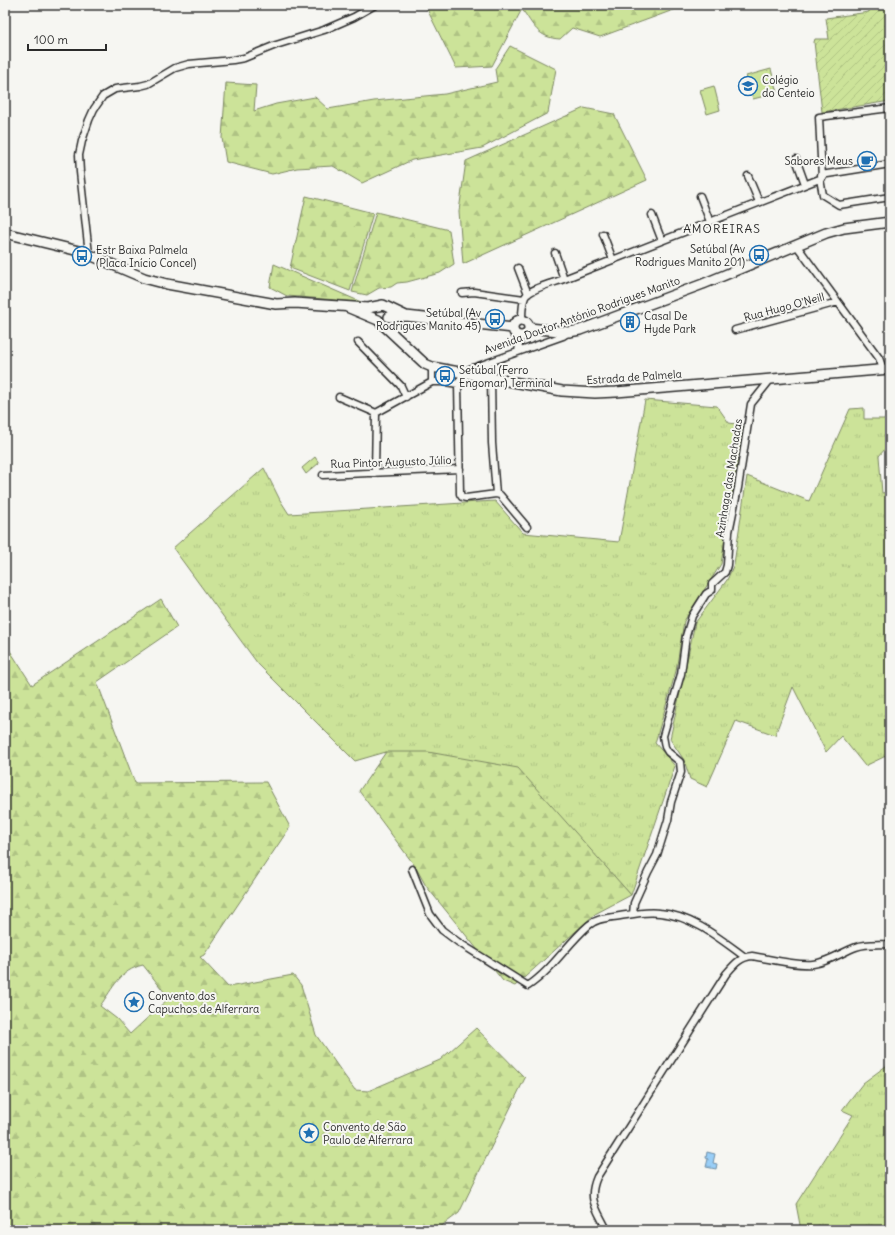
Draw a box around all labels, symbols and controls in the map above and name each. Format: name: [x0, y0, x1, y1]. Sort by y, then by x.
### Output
scale bar: [28, 26, 106, 52]
text: 100 m: [34, 32, 68, 47]
place label: Colégio do Centeio: [762, 73, 815, 100]
school or university icon: Colégio do Centeio: [737, 75, 759, 97]
cafe icon: Sabores Meus: [856, 150, 878, 172]
place label: Sabores Meus: [784, 154, 853, 168]
district label: AMOREIRAS: [683, 221, 761, 236]
place label: Setúbal (Av Rodrigues Manito 201): [635, 242, 746, 269]
place label: Estr Baixa Palmela (Placa Início Concel): [96, 243, 196, 270]
bus stop icon: Setúbal (Av Rodrigues Manito 201): [748, 244, 770, 266]
bus stop icon: Estr Baixa Palmela (Placa Início Concel): [71, 245, 93, 267]
street label: Avenida Doutor António Rodrigues Manito: [482, 273, 682, 357]
street label: Rua Hugo O'Neill: [742, 290, 826, 324]
place label: Setúbal (Av Rodrigues Manito 45): [376, 306, 482, 333]
bus stop icon: Setúbal (Av Rodrigues Manito 45): [484, 308, 506, 330]
place label: Casal De Hyde Park: [644, 309, 696, 336]
building icon: Casal De Hyde Park: [619, 311, 641, 333]
place label: Setúbal (Ferro Engomar) Terminal: [459, 363, 553, 390]
bus stop icon: Setúbal (Ferro Engomar) Terminal: [434, 365, 456, 387]
street label: Estrada de Palmela: [586, 367, 682, 387]
street label: Azinhaga das Machadas: [713, 418, 745, 538]
street label: Rua Pintor Augusto Júlio: [330, 453, 452, 471]
place label: Convento dos Capuchos de Alferrara: [148, 989, 259, 1016]
place icon: Convento dos Capuchos de Alferrara: [123, 991, 145, 1013]
place label: Convento de São Paulo de Alferrara: [323, 1120, 413, 1147]
place icon: Convento de São Paulo de Alferrara: [298, 1122, 320, 1144]

